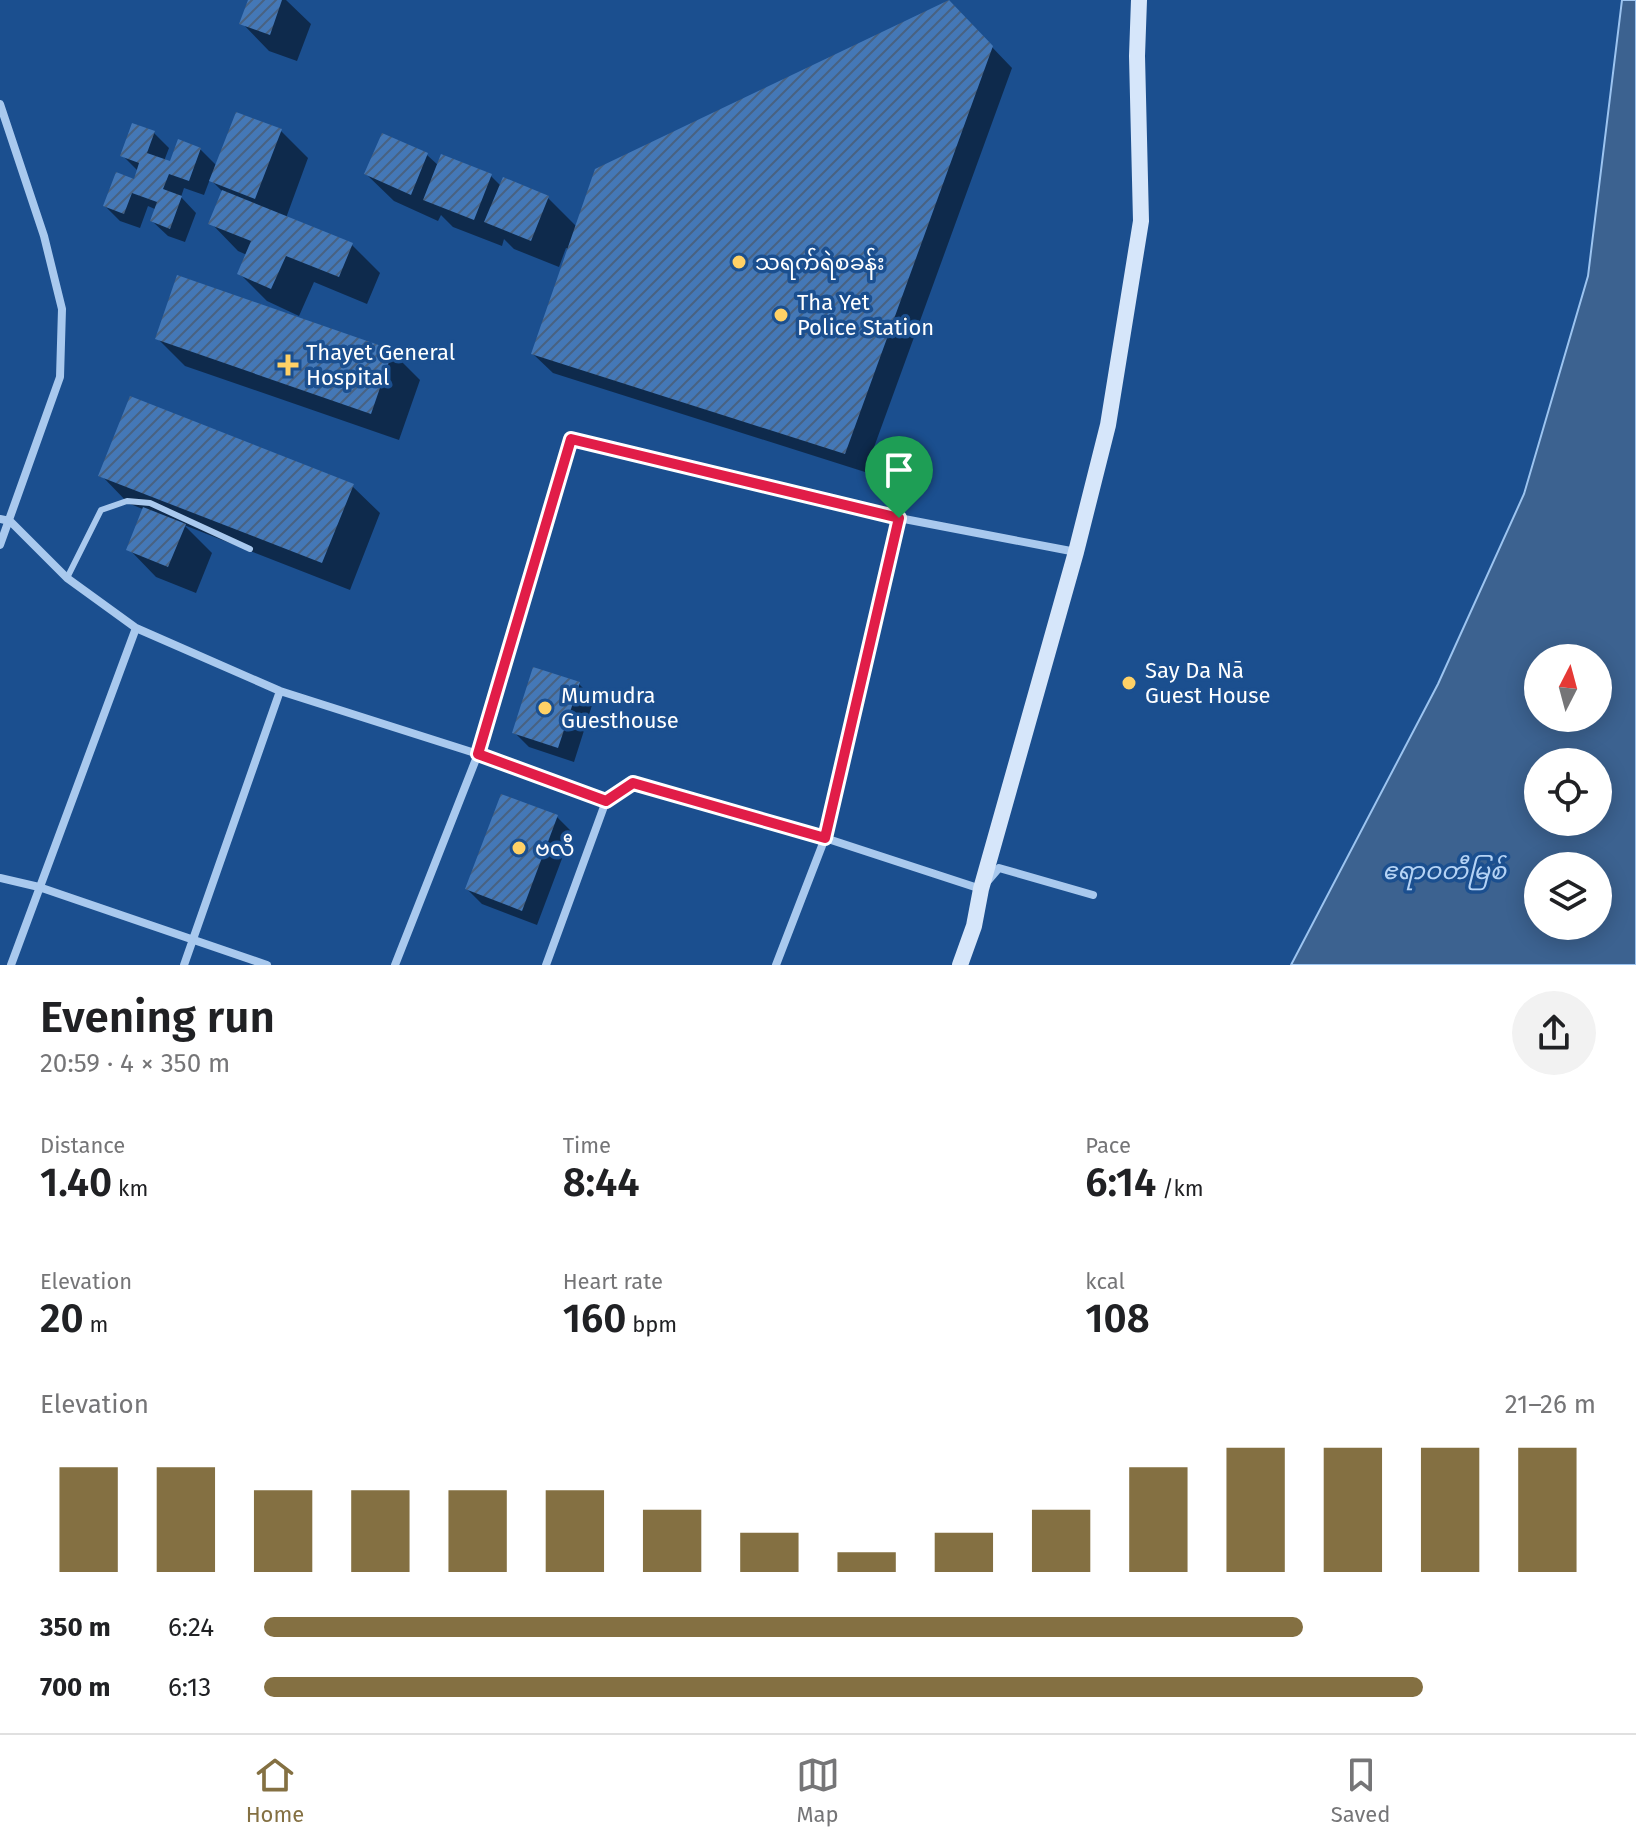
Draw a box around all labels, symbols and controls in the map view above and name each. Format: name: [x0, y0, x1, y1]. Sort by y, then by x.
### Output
place label: သရက်ရဲစခန်း: [755, 247, 885, 280]
marker: သရက်ရဲစခန်း: [730, 253, 748, 271]
place label: Tha Yet Police Station: [797, 289, 934, 341]
marker: Tha Yet Police Station: [772, 306, 790, 324]
place label: Thayet General Hospital: [306, 339, 455, 391]
marker: Thayet General Hospital: [277, 354, 299, 376]
pin: [865, 436, 933, 518]
icon: arrive: [877, 448, 921, 492]
north arrow: [1524, 644, 1612, 732]
map controls: [1524, 644, 1612, 940]
place label: Say Da Nā Guest House: [1145, 657, 1271, 709]
marker: Say Da Nā Guest House: [1120, 674, 1138, 692]
place label: Mumudra Guesthouse: [561, 682, 679, 734]
marker: Mumudra Guesthouse: [536, 699, 554, 717]
button: locate: [1524, 748, 1612, 836]
place label: ဗလီ: [535, 833, 575, 862]
marker: ဗလီ: [510, 839, 528, 857]
button: layers: [1524, 852, 1612, 940]
water label: ဧရာဝတီမြစ်: [1382, 854, 1507, 891]
text: Evening run: [40, 991, 275, 1044]
button: share: [1512, 991, 1596, 1075]
text: 20:59 · 4 × 350 m: [40, 1048, 230, 1079]
text: Distance: [40, 1132, 125, 1159]
text: Time: [563, 1132, 611, 1159]
text: Pace: [1085, 1132, 1131, 1159]
text: 1.40: [40, 1159, 112, 1207]
text: 8:44: [563, 1159, 640, 1207]
text: 6:14: [1085, 1159, 1156, 1207]
text: km: [112, 1175, 148, 1202]
text: /km: [1156, 1175, 1204, 1202]
text: Elevation: [40, 1268, 132, 1295]
text: Heart rate: [563, 1268, 663, 1295]
text: kcal: [1085, 1268, 1125, 1295]
text: 20: [40, 1295, 84, 1343]
text: 160: [563, 1295, 626, 1343]
text: 108: [1085, 1295, 1150, 1343]
text: m: [84, 1311, 108, 1338]
text: bpm: [626, 1311, 677, 1338]
text: Elevation: [40, 1389, 149, 1420]
text: 21–26 m: [1505, 1389, 1596, 1420]
text: 350 m: [40, 1612, 111, 1643]
text: 6:24: [168, 1612, 214, 1643]
text: 700 m: [40, 1672, 110, 1703]
text: 6:13: [168, 1672, 211, 1703]
tab: Home: [246, 1753, 304, 1828]
tab: Map: [796, 1753, 840, 1828]
tab: Saved: [1331, 1753, 1390, 1828]

